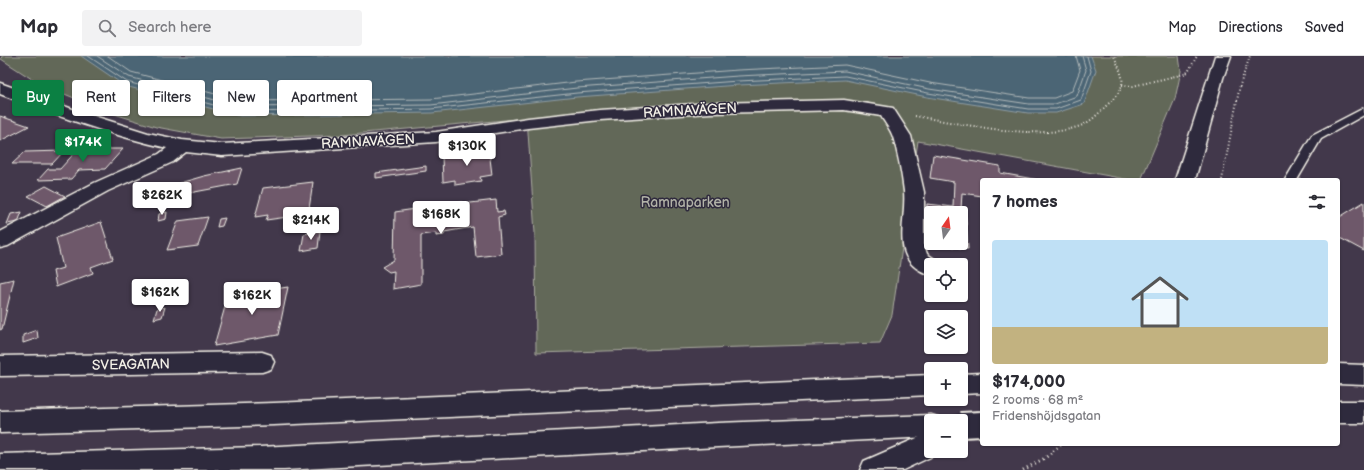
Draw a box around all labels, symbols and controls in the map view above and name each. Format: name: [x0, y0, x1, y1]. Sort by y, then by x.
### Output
search box: [82, 10, 362, 46]
text: Map: [20, 16, 58, 39]
icon: search: [96, 17, 118, 39]
text: Search here: [128, 18, 211, 37]
text: Map: [1168, 19, 1196, 36]
text: Directions: [1218, 19, 1283, 36]
text: Saved: [1305, 19, 1344, 36]
chip: Buy: [12, 80, 64, 116]
chip: Rent: [72, 80, 130, 116]
chip: Filters: [138, 80, 205, 116]
chip: New: [213, 80, 269, 116]
chip: Apartment: [277, 80, 372, 116]
street label: RAMNAVÄGEN: [642, 100, 738, 121]
pin: $174K: [55, 129, 111, 163]
street label: RAMNAVÄGEN: [320, 131, 416, 152]
pin: $130K: [439, 133, 495, 167]
text: $174K: [64, 134, 102, 150]
text: $130K: [448, 138, 486, 154]
pin: $262K: [134, 182, 190, 216]
text: $262K: [142, 187, 182, 203]
icon: filters: [1306, 191, 1328, 213]
text: 7 homes: [992, 192, 1058, 212]
park label: Ramnaparken: [640, 194, 730, 211]
pin: $168K: [413, 201, 469, 235]
text: $168K: [422, 206, 460, 222]
north arrow: [924, 206, 968, 250]
map controls: [924, 206, 968, 458]
pin: $214K: [283, 207, 339, 241]
text: $214K: [292, 212, 330, 228]
button: locate: [924, 258, 968, 302]
icon: home: [1124, 266, 1196, 338]
pin: $162K: [132, 279, 188, 313]
pin: $162K: [224, 282, 280, 316]
text: $162K: [141, 284, 179, 300]
text: $162K: [233, 287, 271, 303]
button: layers: [924, 310, 968, 354]
street label: SVEAGATAN: [92, 355, 170, 374]
button: +: [924, 362, 968, 406]
text: $174,000: [992, 372, 1065, 392]
text: 2 rooms · 68 m²: [992, 392, 1083, 408]
text: Fridenshöjdsgatan: [992, 408, 1101, 424]
button: −: [924, 414, 968, 458]

